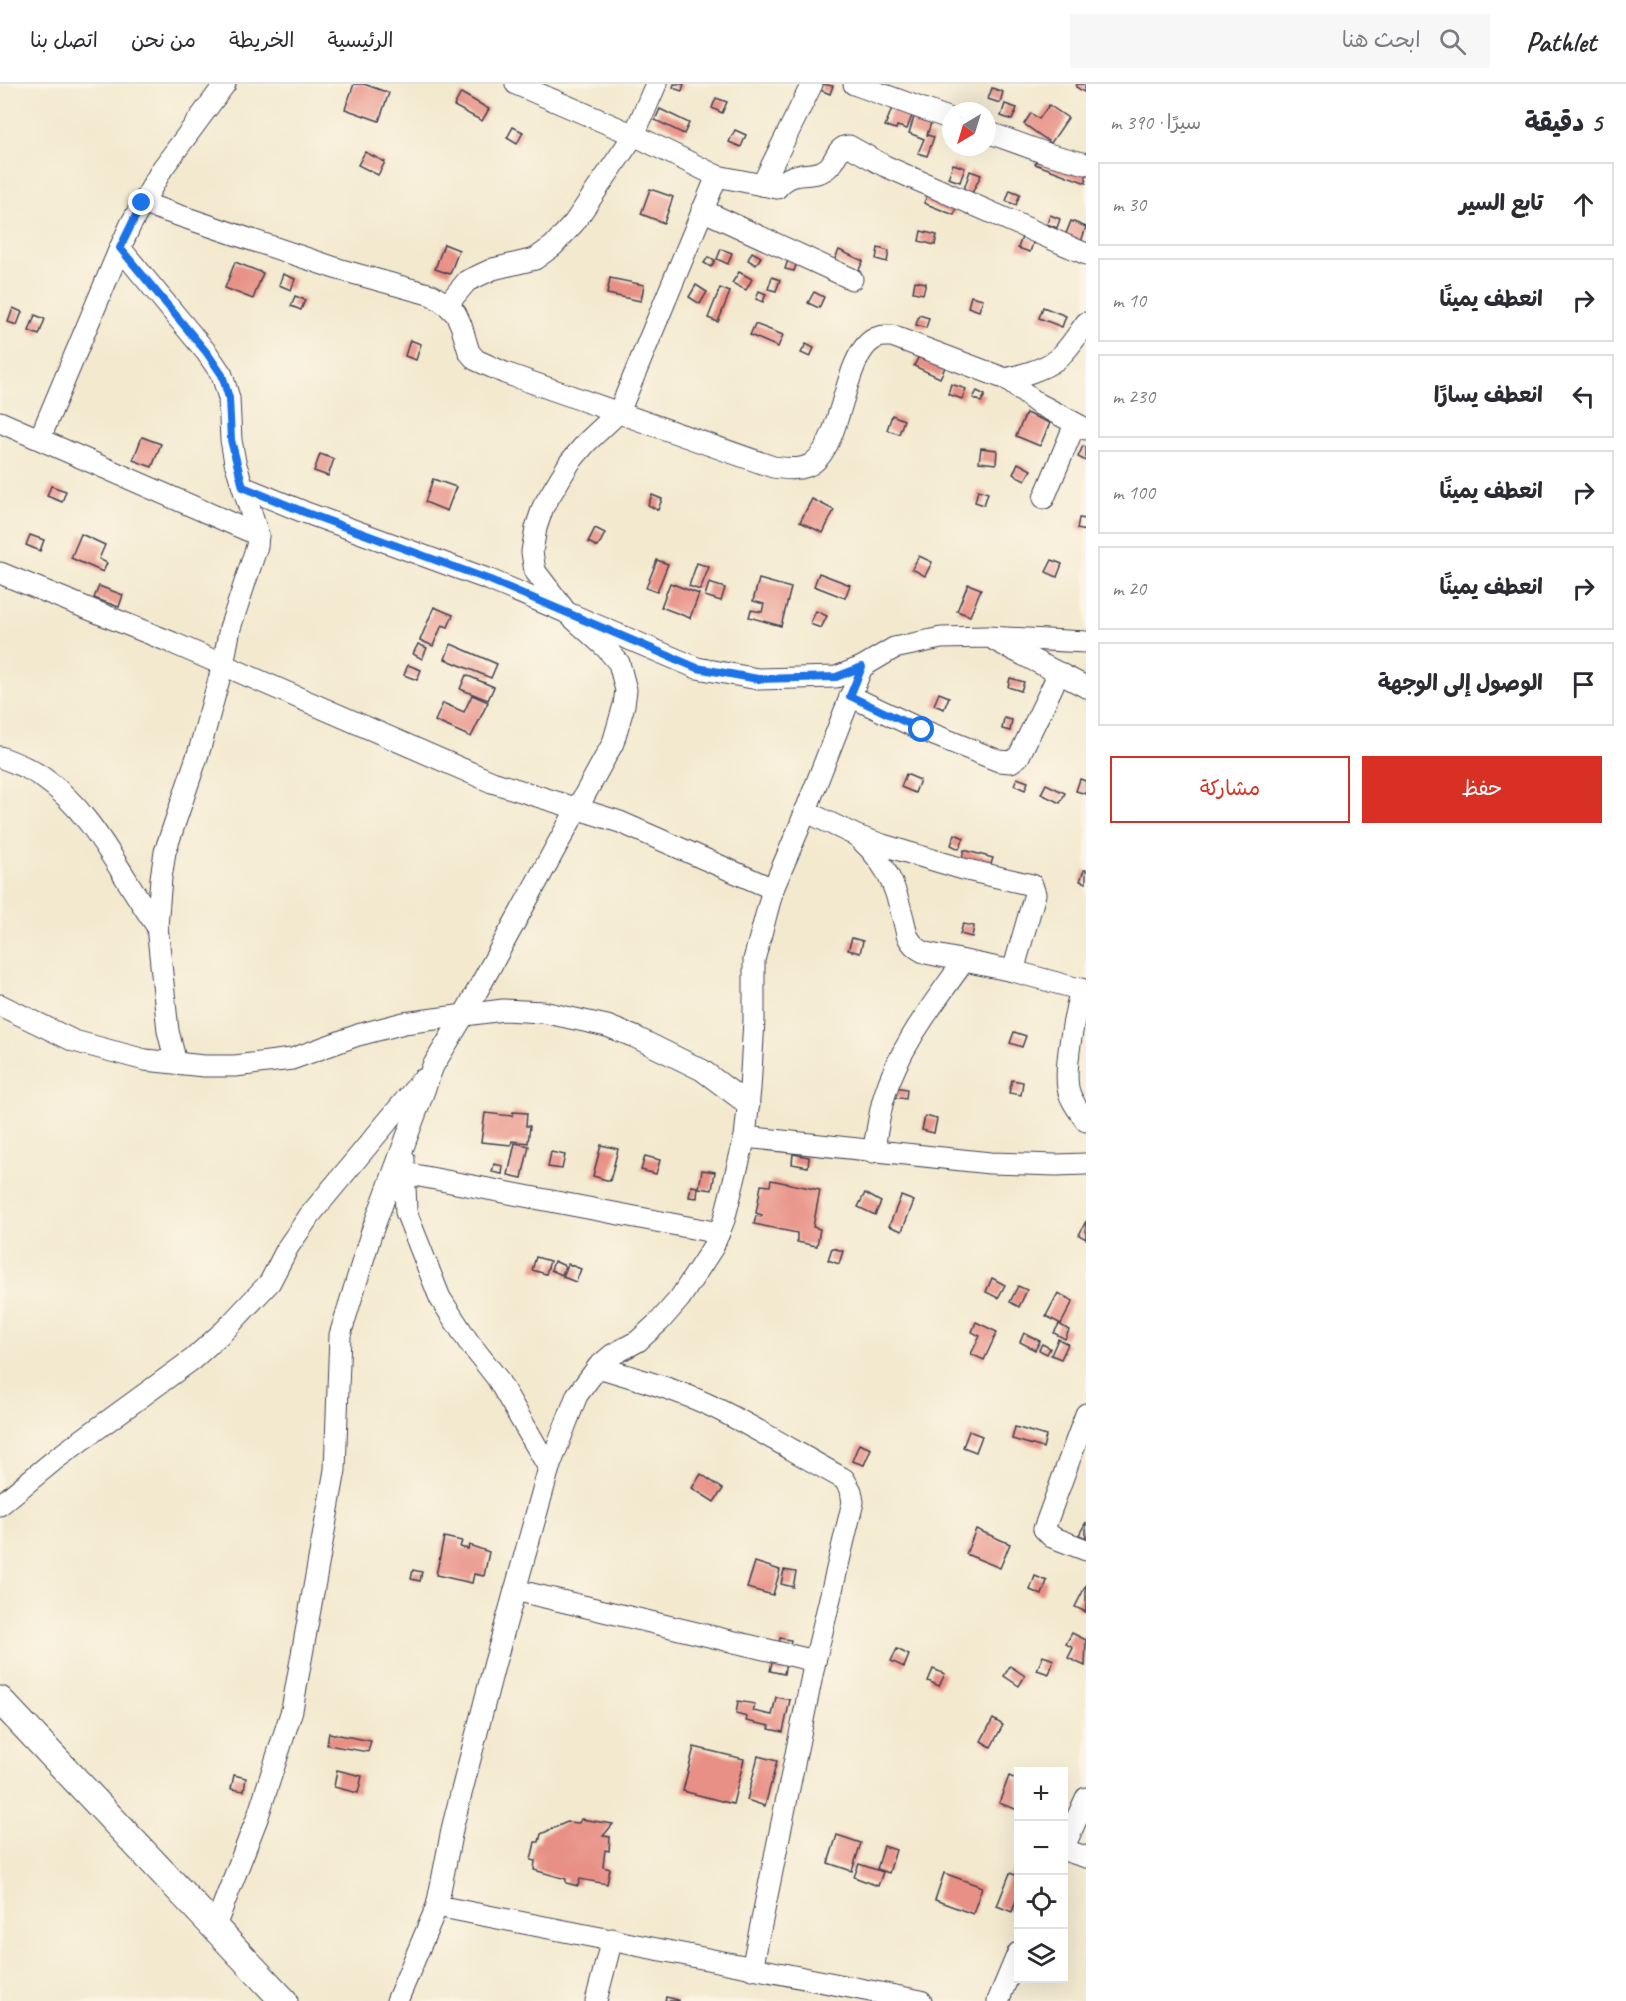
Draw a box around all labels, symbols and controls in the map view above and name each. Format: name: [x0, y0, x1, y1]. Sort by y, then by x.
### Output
search box: [1070, 14, 1490, 68]
text: Pathlet: [1526, 24, 1596, 59]
icon: search: [1436, 25, 1469, 58]
text: ابحث هنا: [1342, 26, 1421, 54]
text: اتصل بنا: [30, 27, 98, 53]
text: من نحن: [131, 27, 196, 53]
text: الخريطة: [229, 27, 295, 53]
text: الرئيسية: [328, 27, 393, 53]
north arrow: [942, 102, 996, 156]
text: 5 دقيقة: [1524, 106, 1602, 139]
text: سيرًا · 390 m: [1110, 110, 1201, 135]
icon: ahead: [1567, 188, 1600, 221]
route end: [128, 189, 154, 215]
text: تابع السير: [1459, 189, 1543, 217]
text: 30 m: [1112, 192, 1146, 217]
icon: right: [1567, 284, 1600, 317]
text: انعطف يمينًا: [1439, 285, 1543, 313]
text: 10 m: [1112, 288, 1146, 313]
icon: left: [1567, 380, 1600, 413]
text: انعطف يسارًا: [1434, 381, 1543, 409]
text: 230 m: [1112, 384, 1155, 409]
icon: right: [1567, 476, 1600, 509]
text: انعطف يمينًا: [1439, 477, 1543, 505]
text: 100 m: [1112, 480, 1155, 505]
icon: right: [1567, 572, 1600, 605]
text: انعطف يمينًا: [1439, 573, 1543, 601]
text: 20 m: [1112, 576, 1146, 601]
icon: arrive: [1567, 668, 1600, 701]
text: الوصول إلى الوجهة: [1378, 669, 1543, 697]
route start: [908, 716, 934, 742]
button: مشاركة: [1110, 756, 1350, 823]
button: حفظ: [1362, 756, 1602, 823]
map controls: [1014, 1767, 1068, 1983]
button: +: [1014, 1767, 1068, 1821]
button: −: [1014, 1821, 1068, 1875]
button: locate: [1014, 1875, 1068, 1929]
button: layers: [1014, 1929, 1068, 1983]

